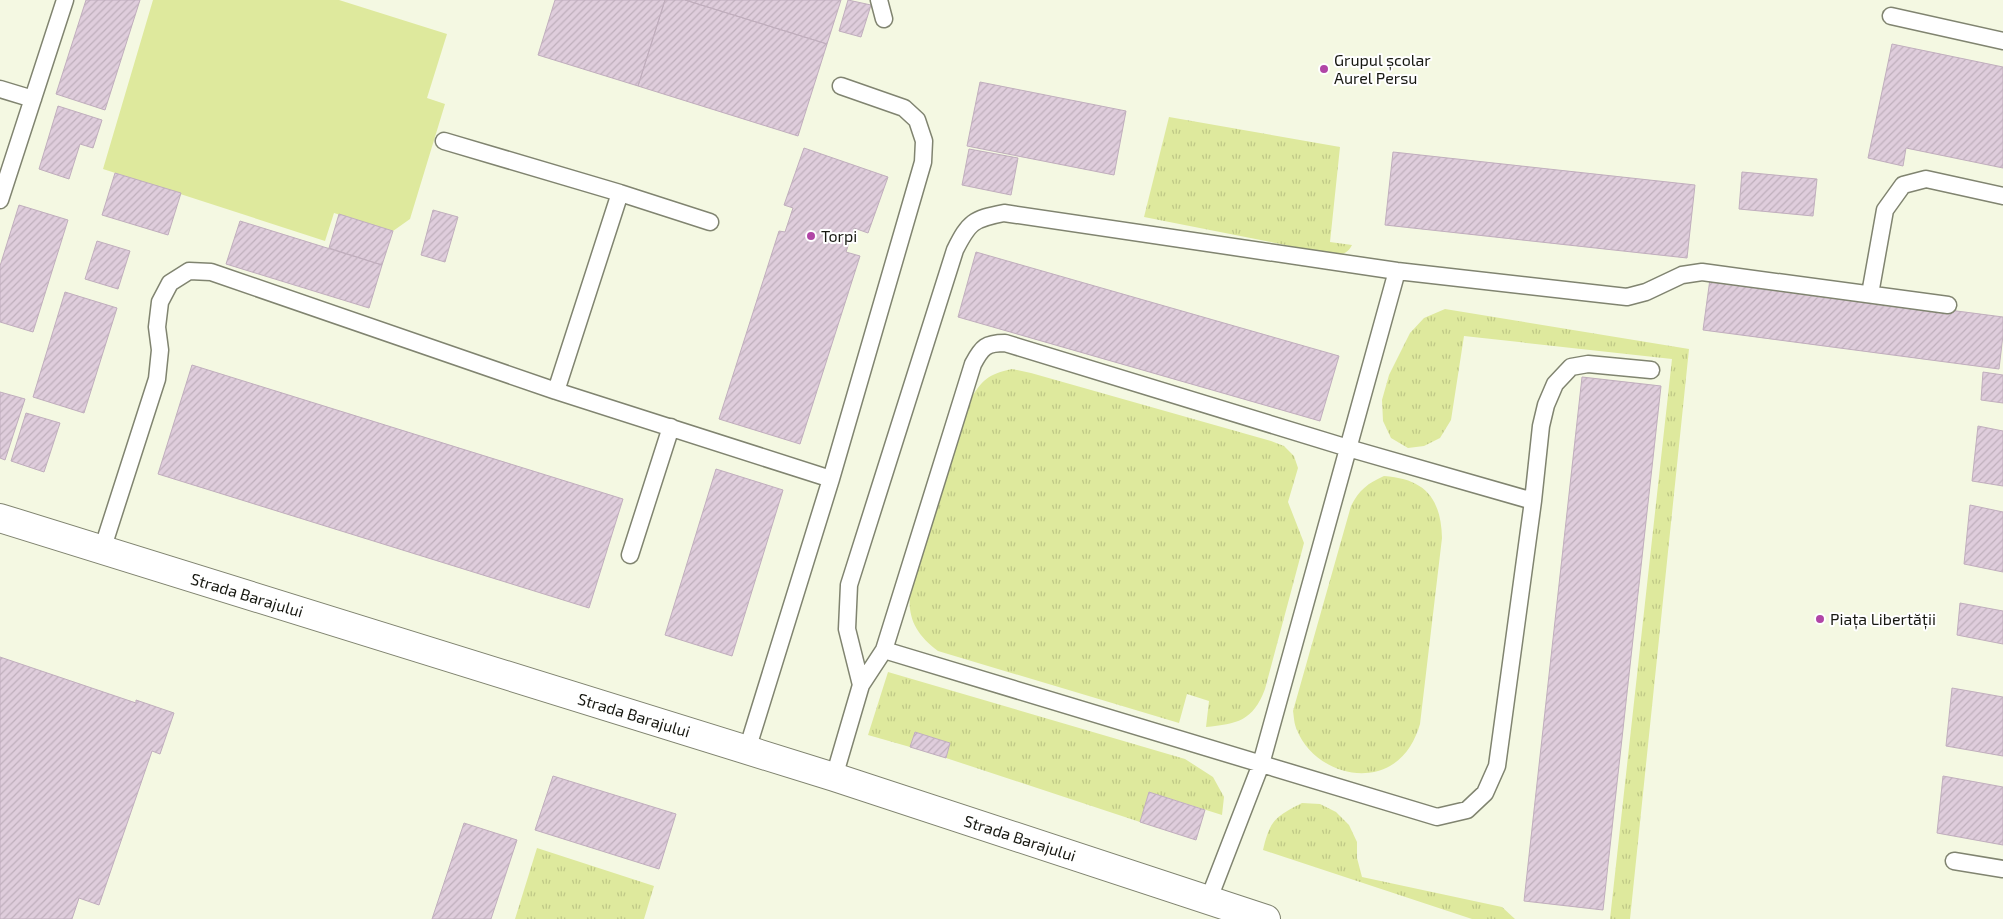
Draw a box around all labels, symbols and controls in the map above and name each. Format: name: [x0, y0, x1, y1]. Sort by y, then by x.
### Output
place label: Grupul școlar Aurel Persu: [1334, 50, 1431, 87]
marker: Grupul școlar Aurel Persu: [1318, 63, 1330, 75]
place label: Torpi: [821, 226, 857, 245]
marker: Torpi: [805, 230, 817, 242]
street label: Strada Barajului: [188, 568, 306, 622]
place label: Piața Libertății: [1830, 609, 1936, 630]
marker: Piața Libertății: [1814, 613, 1826, 625]
street label: Strada Barajului: [575, 688, 693, 742]
street label: Strada Barajului: [961, 810, 1079, 866]

